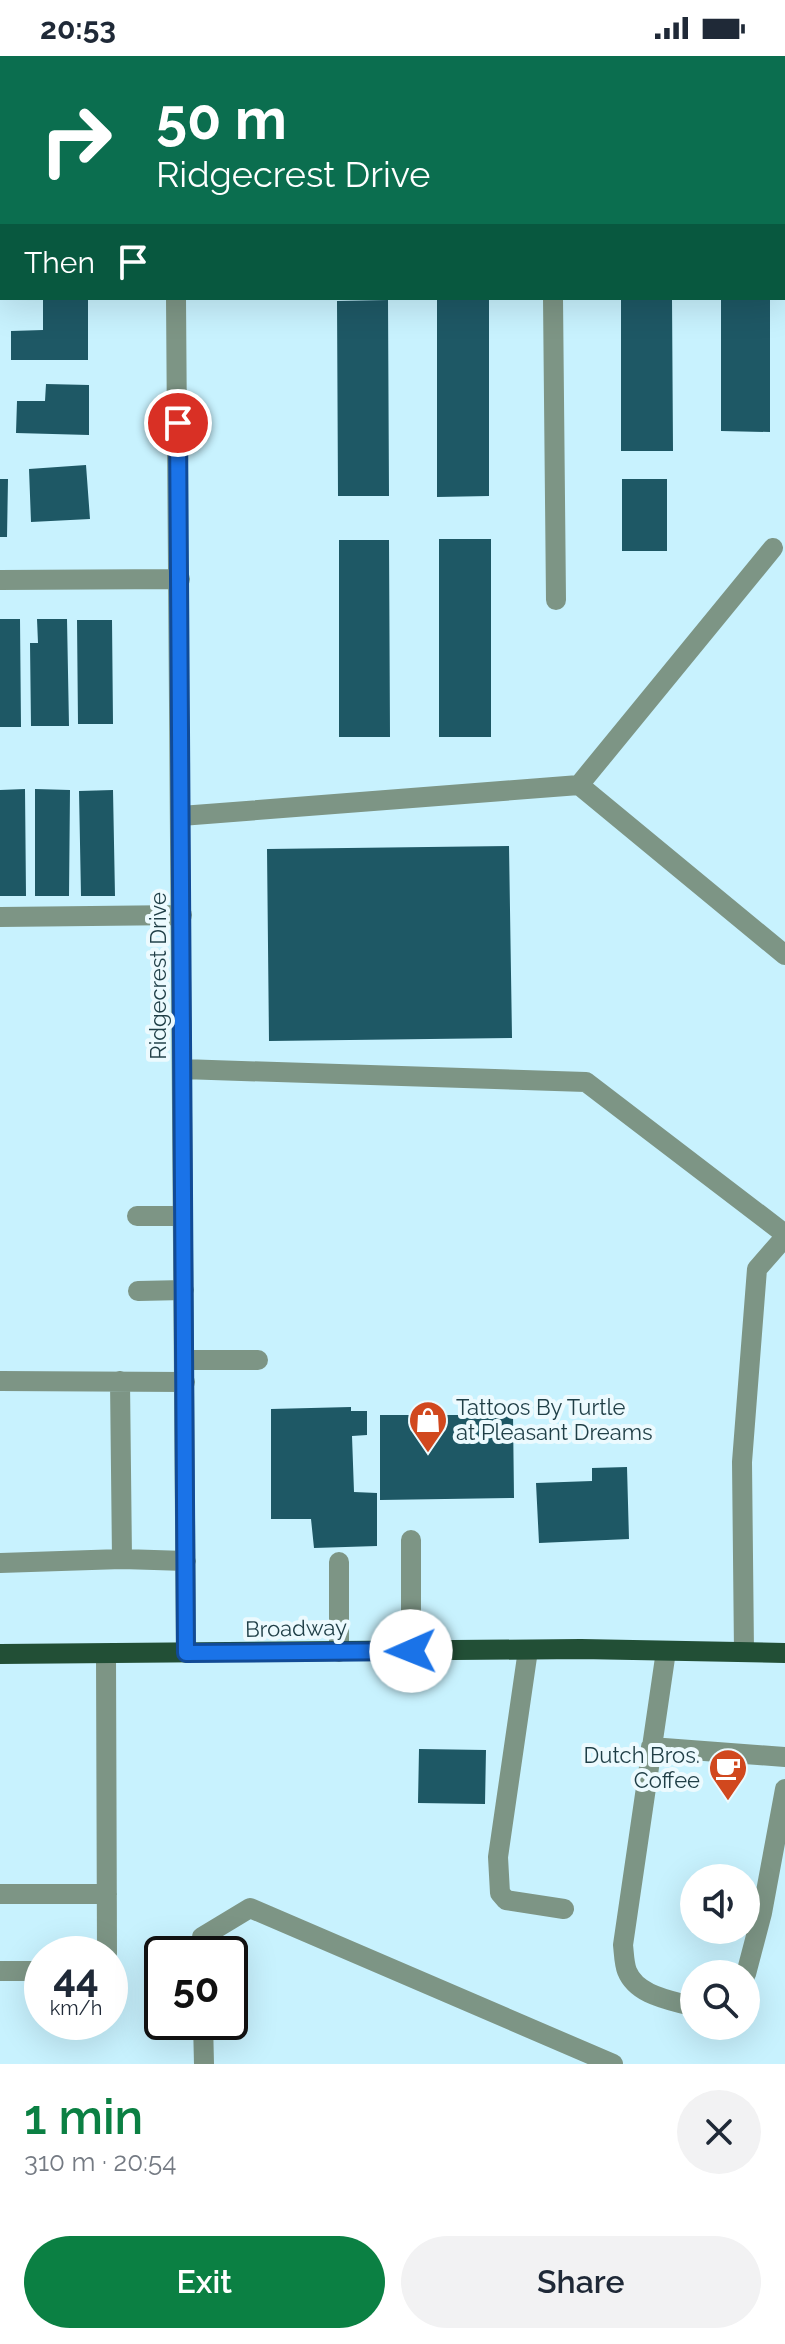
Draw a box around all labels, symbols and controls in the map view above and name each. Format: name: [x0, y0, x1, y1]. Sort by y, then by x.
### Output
text: 20:53: [40, 11, 116, 46]
text: 50 m: [156, 86, 287, 152]
icon: right: [24, 88, 128, 192]
text: Ridgecrest Drive: [156, 153, 430, 195]
icon: arrive: [111, 240, 155, 284]
text: Then: [24, 245, 95, 280]
pin: [144, 389, 212, 457]
icon: arrive: [156, 401, 200, 445]
street label: Ridgecrest Drive: [145, 892, 171, 1060]
place label: Tattoos By Turtle at Pleasant Dreams: [456, 1394, 653, 1445]
shop icon: Tattoos By Turtle at Pleasant Dreams: [407, 1399, 449, 1454]
position arrow: [369, 1609, 453, 1693]
street label: Broadway: [245, 1614, 347, 1642]
place label: Dutch Bros. Coffee: [584, 1742, 700, 1793]
cafe icon: Dutch Bros. Coffee: [707, 1747, 749, 1802]
map controls: [680, 1864, 760, 2040]
button: sound: [680, 1864, 760, 1944]
speed limit sign: 50: [144, 1936, 248, 2040]
text: 44: [53, 1954, 99, 2001]
button: search: [680, 1960, 760, 2040]
text: km/h: [50, 1996, 102, 2020]
text: 1 min: [24, 2089, 143, 2145]
button: close: [677, 2090, 761, 2174]
text: 310 m · 20:54: [24, 2147, 176, 2177]
button: Exit: [24, 2236, 385, 2328]
button: Share: [401, 2236, 761, 2328]

